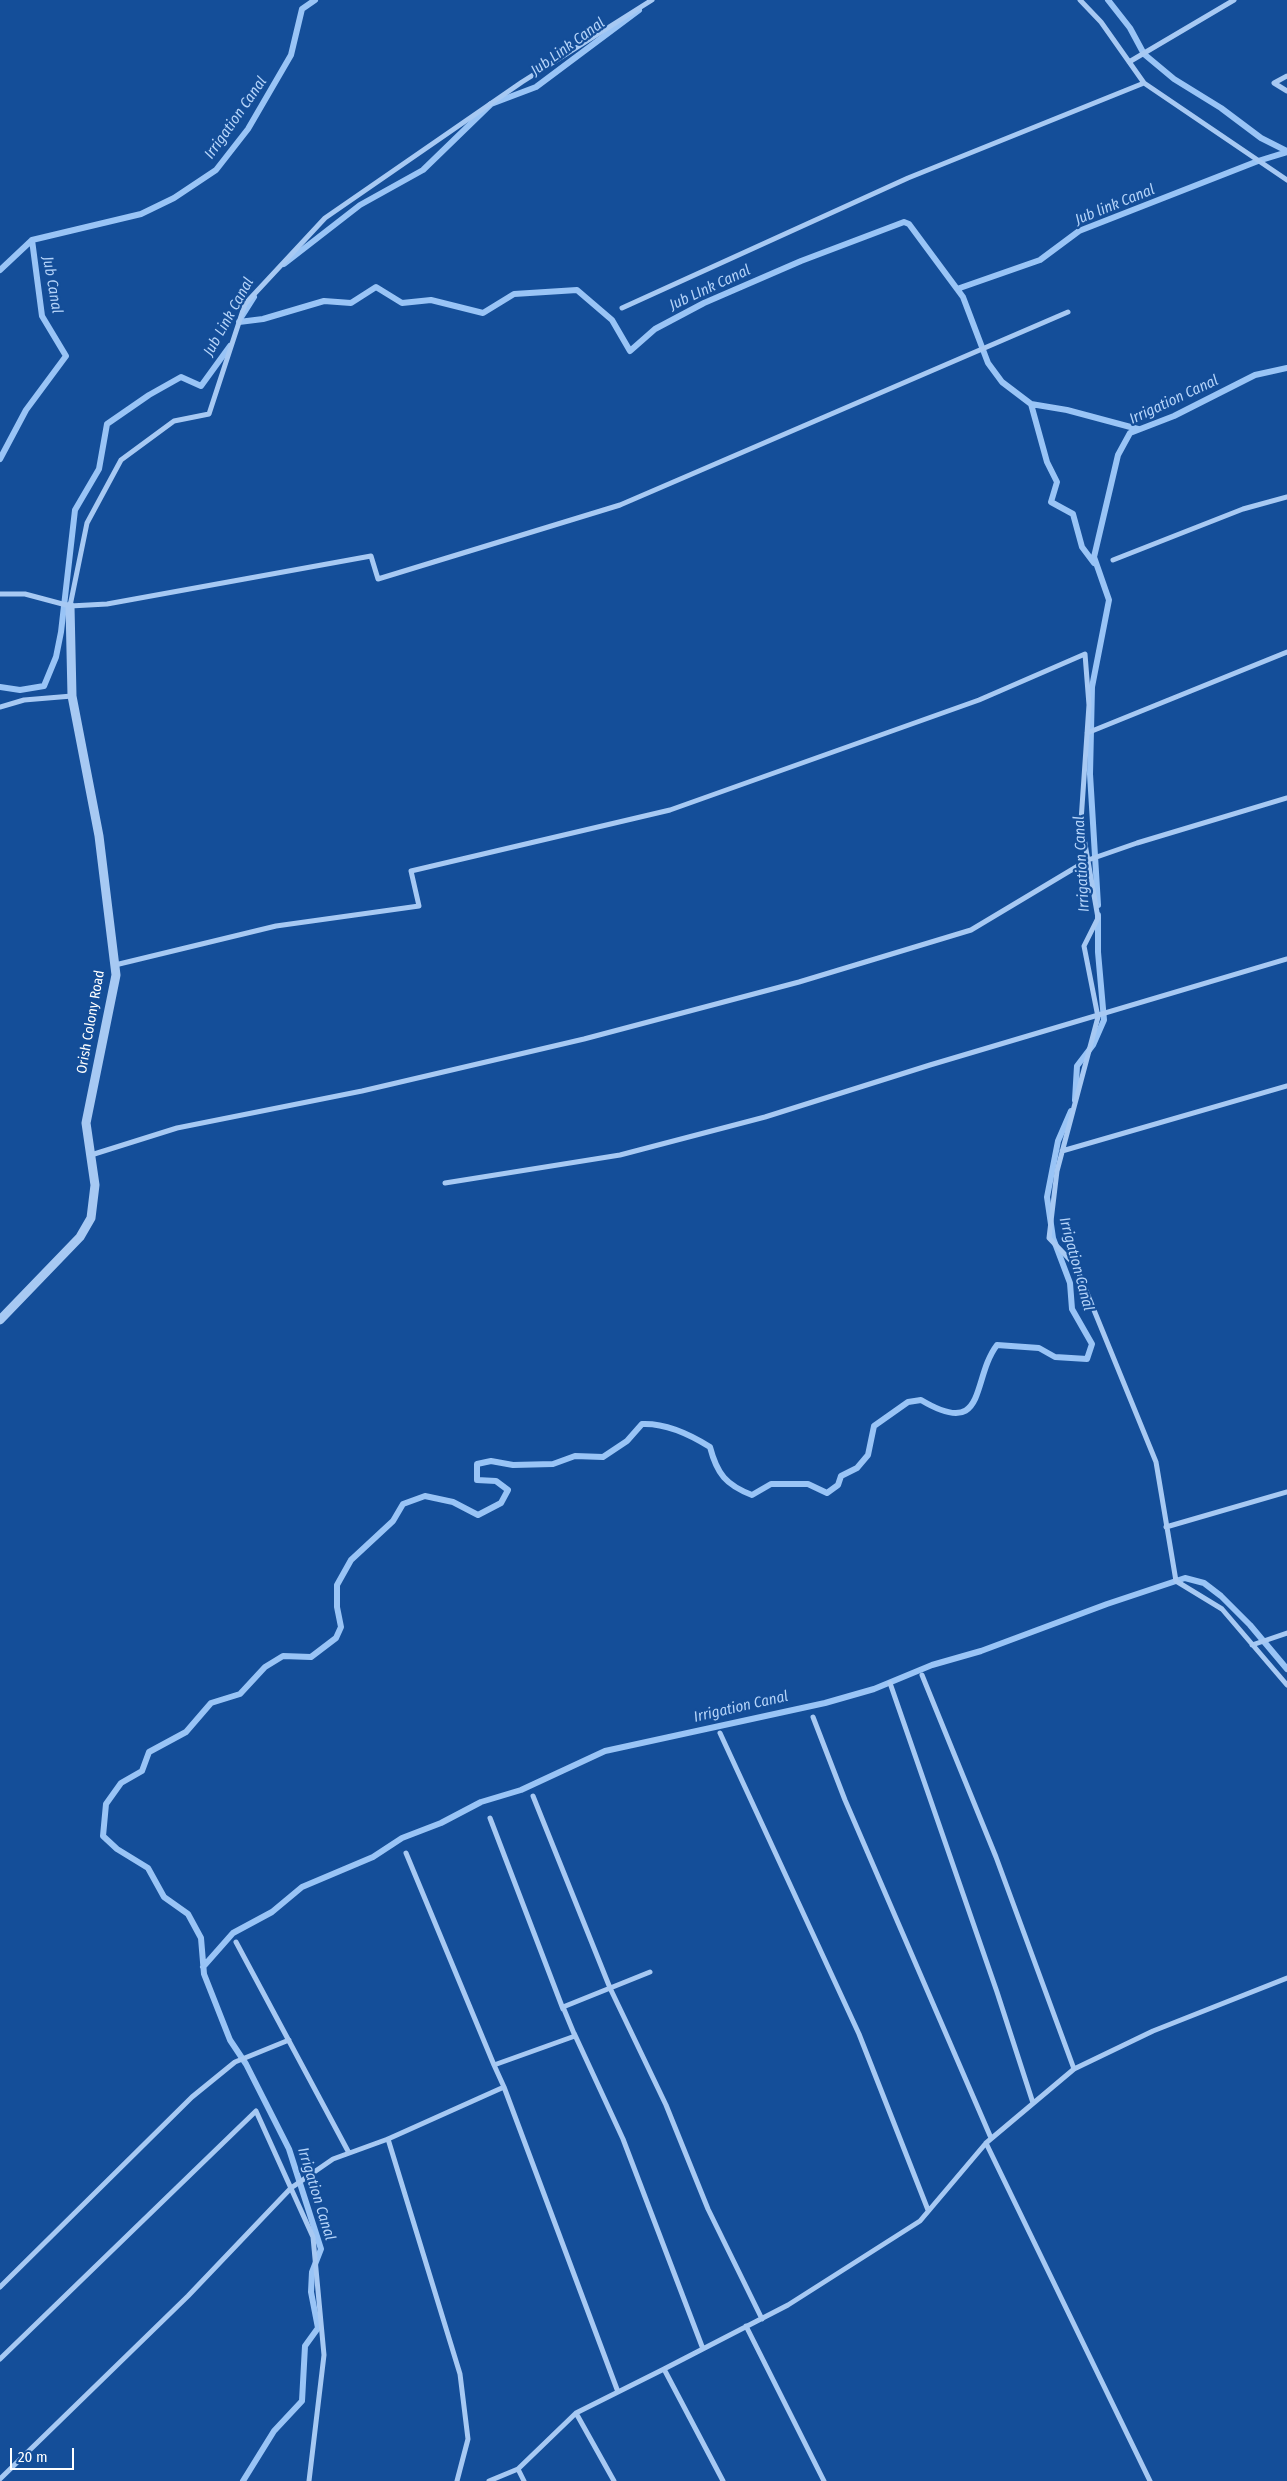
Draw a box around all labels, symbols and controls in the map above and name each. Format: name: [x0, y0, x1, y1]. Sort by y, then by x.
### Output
water label: Jub Link Canal: [528, 14, 608, 80]
water label: Irrigation Canal: [201, 73, 271, 163]
water label: Jub link Canal: [1073, 181, 1157, 229]
water label: Jub Canal: [38, 255, 66, 315]
water label: Jub LInk Canal: [667, 261, 753, 315]
water label: Jub Link Canal: [200, 275, 258, 359]
water label: Irrigation Canal: [1127, 372, 1221, 428]
water label: Irrigation Canal: [1070, 816, 1094, 912]
street label: Orish Colony Road: [74, 969, 108, 1075]
water label: Irrigation Canal: [1055, 1215, 1097, 1313]
water label: Irrigation Canal: [692, 1687, 790, 1727]
water label: Irrigation Canal: [293, 2145, 339, 2243]
scale bar: [12, 2438, 76, 2470]
text: 20 m: [18, 2448, 48, 2466]

